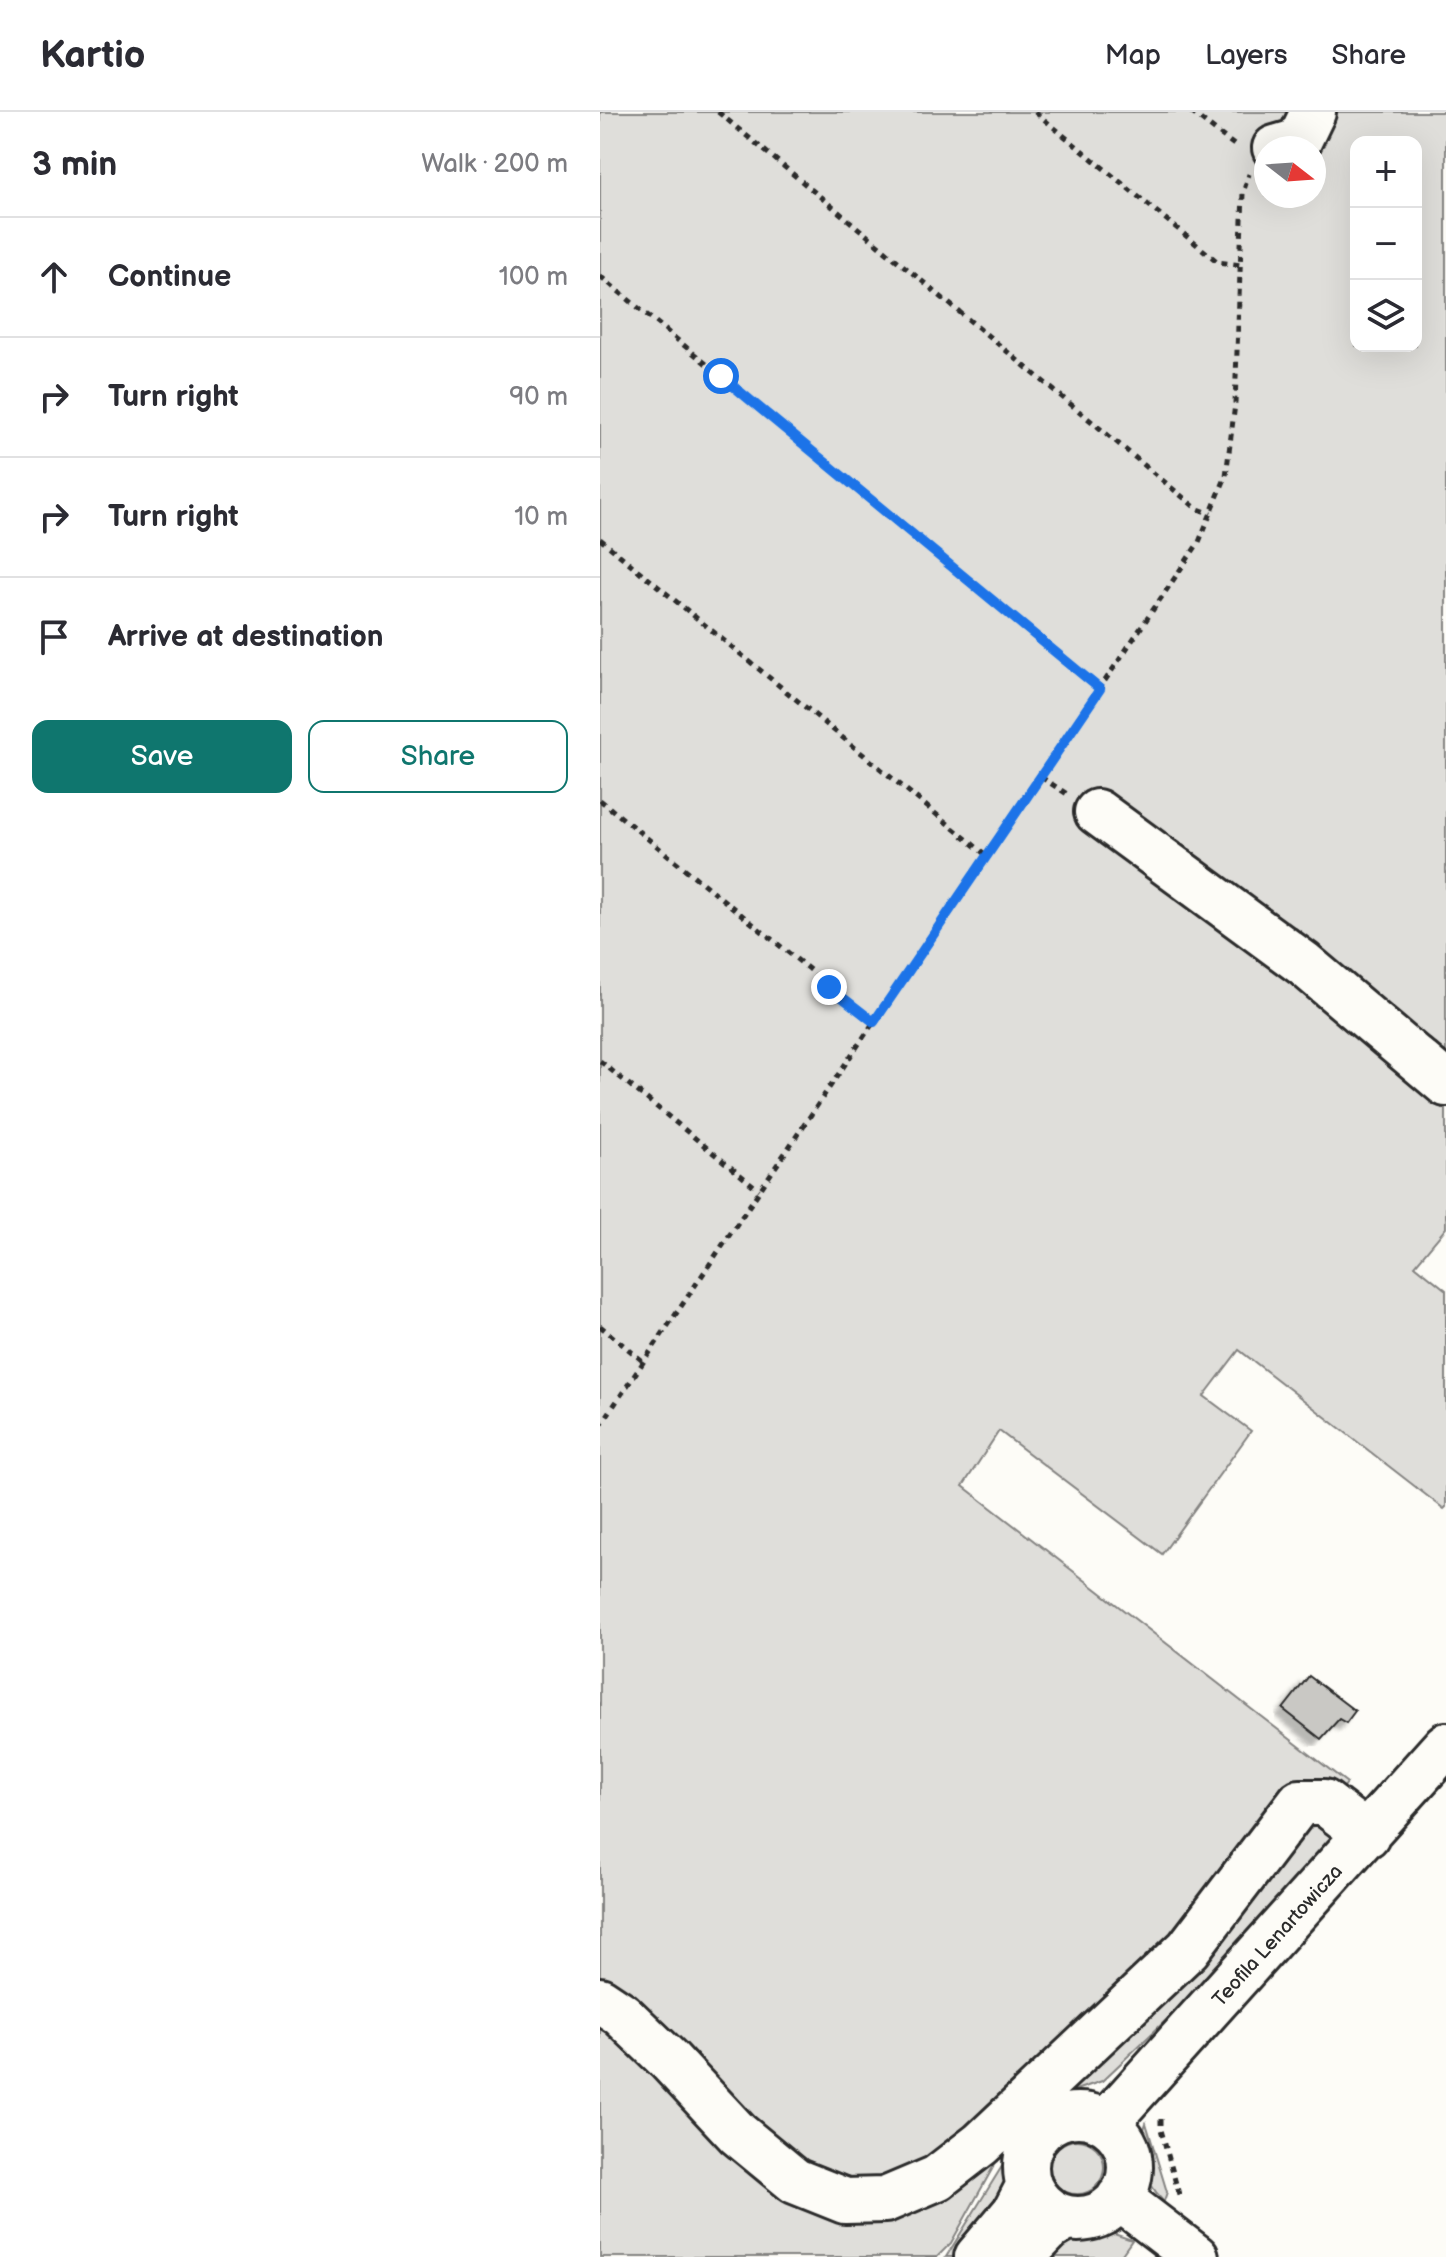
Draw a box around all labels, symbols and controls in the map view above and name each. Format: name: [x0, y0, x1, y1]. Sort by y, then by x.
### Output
text: Kartio: [40, 33, 146, 78]
text: Map: [1105, 39, 1161, 72]
text: Layers: [1205, 39, 1288, 72]
text: Share: [1332, 39, 1406, 72]
north arrow: [1254, 136, 1326, 208]
map controls: [1350, 136, 1422, 352]
button: +: [1350, 136, 1422, 208]
text: 3 min: [32, 144, 117, 185]
text: Walk · 200 m: [421, 149, 568, 180]
button: −: [1350, 208, 1422, 280]
icon: ahead: [32, 255, 76, 299]
text: Continue: [108, 259, 231, 295]
text: 100 m: [499, 262, 568, 293]
button: layers: [1350, 280, 1422, 352]
route start: [703, 358, 739, 394]
icon: right: [32, 375, 76, 419]
text: Turn right: [108, 379, 239, 415]
text: 90 m: [509, 382, 568, 413]
icon: right: [32, 495, 76, 539]
text: Turn right: [108, 499, 239, 535]
text: 10 m: [514, 502, 568, 533]
icon: arrive: [32, 615, 76, 659]
text: Arrive at destination: [108, 619, 384, 655]
button: Save: [32, 720, 292, 793]
button: Share: [308, 720, 568, 793]
route end: [811, 969, 847, 1005]
street label: Teofila Lenartowicza: [1208, 1860, 1348, 2012]

